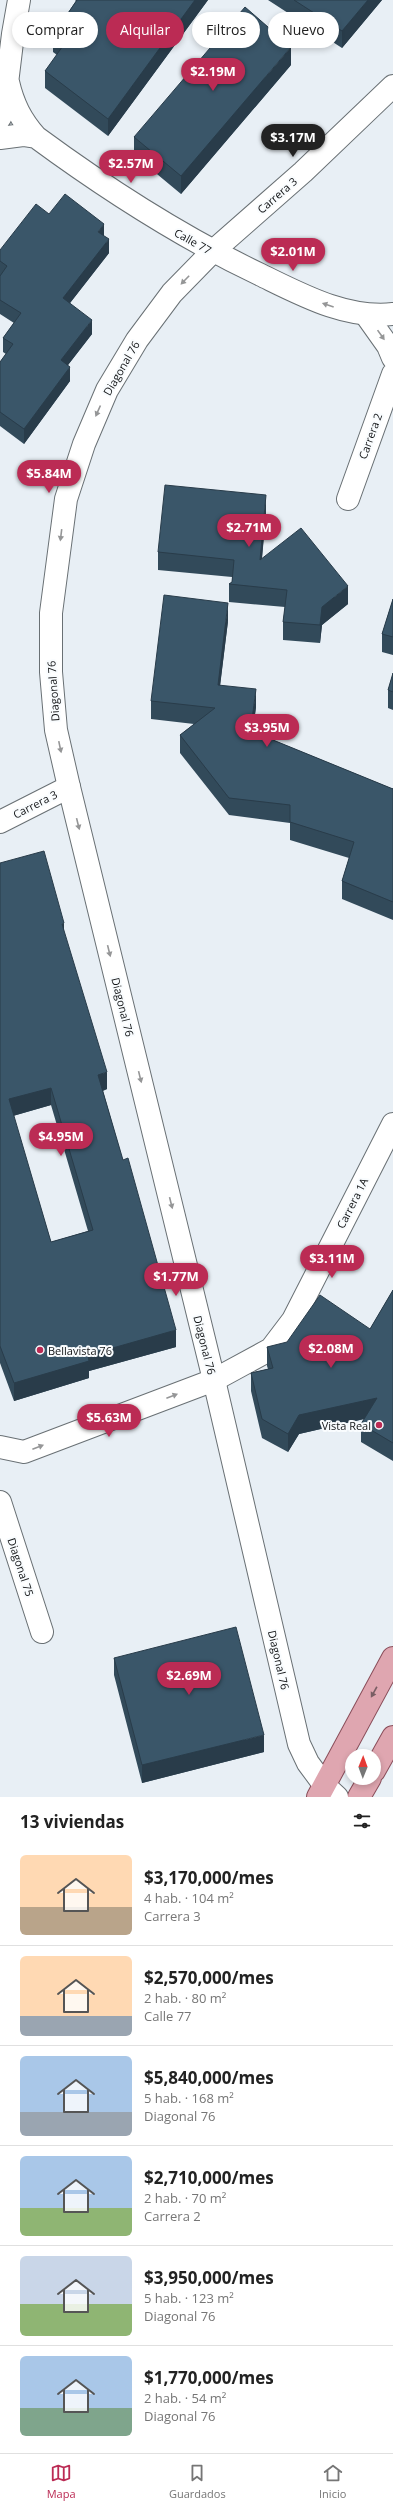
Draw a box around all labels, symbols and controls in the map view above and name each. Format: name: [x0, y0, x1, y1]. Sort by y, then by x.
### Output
chip: Comprar: [12, 12, 98, 48]
chip: Alquilar: [106, 12, 184, 48]
chip: Filtros: [192, 12, 260, 48]
chip: Nuevo: [268, 12, 339, 48]
pin: $2.19M: [180, 58, 246, 92]
text: $2.19M: [190, 62, 236, 80]
pin: $3.17M: [260, 124, 326, 158]
text: $3.17M: [270, 128, 316, 146]
pin: $2.57M: [98, 150, 164, 184]
text: $2.57M: [108, 154, 154, 172]
street label: Carrera 3: [254, 174, 300, 216]
street label: Calle 77: [172, 225, 214, 257]
pin: $2.01M: [260, 238, 326, 272]
text: $2.01M: [270, 242, 316, 260]
one-way arrow: [180, 275, 190, 285]
one-way arrow: [322, 302, 334, 308]
one-way arrow: [377, 330, 385, 341]
street label: Diagonal 76: [99, 338, 143, 398]
one-way arrow: [95, 405, 101, 416]
street label: Carrera 2: [355, 411, 385, 461]
pin: $5.84M: [16, 460, 82, 494]
text: $5.84M: [26, 464, 72, 482]
pin: $2.71M: [216, 514, 282, 548]
text: $2.71M: [226, 518, 272, 536]
one-way arrow: [58, 529, 64, 541]
street label: Diagonal 76: [43, 660, 63, 722]
pin: $3.95M: [234, 714, 300, 748]
text: $3.95M: [244, 718, 290, 736]
one-way arrow: [58, 741, 64, 753]
street label: Carrera 3: [10, 786, 60, 822]
one-way arrow: [76, 818, 82, 831]
one-way arrow: [106, 945, 112, 957]
street label: Diagonal 76: [108, 976, 138, 1038]
one-way arrow: [137, 1071, 143, 1083]
pin: $4.95M: [28, 1123, 94, 1157]
text: $4.95M: [38, 1127, 84, 1145]
street label: Carrera 1A: [333, 1175, 371, 1231]
one-way arrow: [168, 1197, 174, 1210]
pin: $3.11M: [299, 1245, 365, 1279]
text: $3.11M: [309, 1249, 355, 1267]
pin: $1.77M: [143, 1263, 209, 1297]
text: $1.77M: [153, 1267, 199, 1285]
street label: Diagonal 76: [190, 1314, 220, 1376]
pin: $2.08M: [298, 1335, 364, 1369]
text: $2.08M: [308, 1339, 354, 1357]
place label: Bellavista 76: [48, 1343, 112, 1358]
marker: Bellavista 76: [35, 1345, 45, 1355]
one-way arrow: [167, 1392, 179, 1398]
pin: $5.63M: [76, 1404, 142, 1438]
text: $5.63M: [86, 1408, 132, 1426]
place label: Vista Real: [322, 1418, 371, 1433]
marker: Vista Real: [374, 1420, 384, 1430]
one-way arrow: [32, 1443, 44, 1449]
street label: Diagonal 75: [5, 1536, 37, 1598]
street label: Diagonal 76: [265, 1629, 293, 1691]
pin: $2.69M: [156, 1662, 222, 1696]
text: $2.69M: [166, 1666, 212, 1684]
one-way arrow: [371, 1687, 378, 1698]
north arrow: [345, 1749, 381, 1785]
map controls: [345, 1749, 381, 1785]
text: 13 viviendas: [20, 1810, 124, 1833]
icon: filters: [351, 1810, 373, 1832]
text: $3,170,000/mes: [144, 1866, 274, 1889]
icon: home: [52, 1871, 100, 1919]
text: 4 hab. · 104 m²: [144, 1889, 234, 1907]
text: Carrera 3: [144, 1907, 201, 1925]
text: $2,570,000/mes: [144, 1966, 274, 1989]
icon: home: [52, 1972, 100, 2020]
text: 2 hab. · 80 m²: [144, 1989, 226, 2007]
text: Calle 77: [144, 2007, 192, 2025]
text: $5,840,000/mes: [144, 2066, 274, 2089]
icon: home: [52, 2072, 100, 2120]
text: 5 hab. · 168 m²: [144, 2089, 234, 2107]
text: Diagonal 76: [144, 2107, 216, 2125]
text: $2,710,000/mes: [144, 2166, 274, 2189]
icon: home: [52, 2172, 100, 2220]
text: 2 hab. · 70 m²: [144, 2189, 226, 2207]
text: Carrera 2: [144, 2207, 201, 2225]
text: $3,950,000/mes: [144, 2266, 274, 2289]
icon: home: [52, 2272, 100, 2320]
text: 5 hab. · 123 m²: [144, 2289, 234, 2307]
text: Diagonal 76: [144, 2307, 216, 2325]
text: $1,770,000/mes: [144, 2366, 274, 2389]
icon: home: [52, 2372, 100, 2420]
text: 2 hab. · 54 m²: [144, 2389, 226, 2407]
text: Diagonal 76: [144, 2407, 216, 2425]
tab: Mapa: [47, 2462, 76, 2501]
tab: Guardados: [169, 2462, 226, 2501]
tab: Inicio: [319, 2462, 346, 2501]

